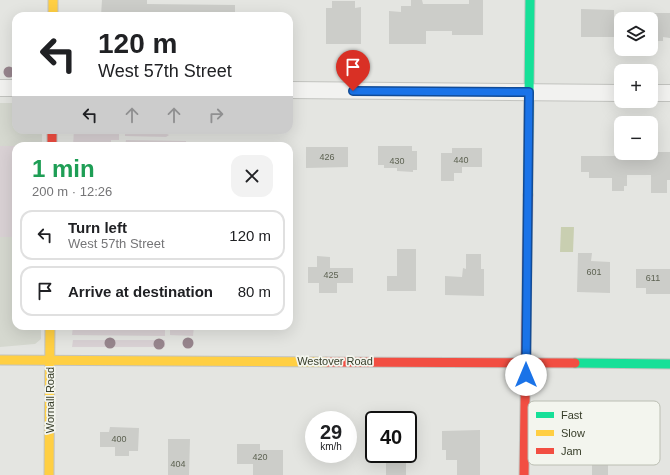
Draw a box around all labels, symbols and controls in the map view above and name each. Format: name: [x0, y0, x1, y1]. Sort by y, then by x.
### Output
map controls: [614, 12, 658, 160]
button: layers: [614, 12, 658, 56]
icon: left: [32, 28, 84, 80]
text: 120 m: [98, 28, 177, 59]
pin: [336, 50, 370, 91]
icon: arrive: [342, 56, 364, 78]
text: West 57th Street: [98, 61, 232, 81]
button: +: [614, 64, 658, 108]
icon: left: [79, 104, 101, 126]
icon: ahead: [121, 104, 143, 126]
icon: ahead: [163, 104, 185, 126]
icon: right: [205, 104, 227, 126]
button: −: [614, 116, 658, 160]
house number: 426: [319, 152, 335, 162]
text: 1 min: [32, 155, 95, 182]
button: close: [231, 155, 273, 197]
house number: 440: [453, 155, 469, 165]
house number: 430: [389, 156, 405, 166]
text: 200 m · 12:26: [32, 184, 112, 199]
text: Turn left: [68, 219, 127, 236]
icon: left: [34, 224, 56, 246]
text: 120 m: [229, 227, 271, 244]
text: West 57th Street: [68, 236, 165, 251]
house number: 601: [586, 267, 602, 277]
house number: 425: [323, 270, 339, 280]
house number: 611: [646, 273, 660, 283]
icon: arrive: [34, 280, 56, 302]
text: Arrive at destination: [68, 283, 213, 300]
text: 80 m: [238, 283, 271, 300]
position arrow: [505, 354, 547, 396]
street label: Westover Road: [297, 355, 373, 367]
street label: Wornall Road: [44, 367, 56, 433]
legend: [528, 401, 660, 465]
text: Fast: [561, 409, 582, 421]
speed limit sign: 40: [365, 411, 417, 463]
text: 29: [320, 421, 342, 443]
text: Slow: [561, 427, 585, 439]
house number: 400: [111, 434, 127, 444]
text: km/h: [320, 441, 342, 452]
text: Jam: [561, 445, 582, 457]
house number: 420: [252, 452, 268, 462]
house number: 404: [170, 459, 186, 469]

